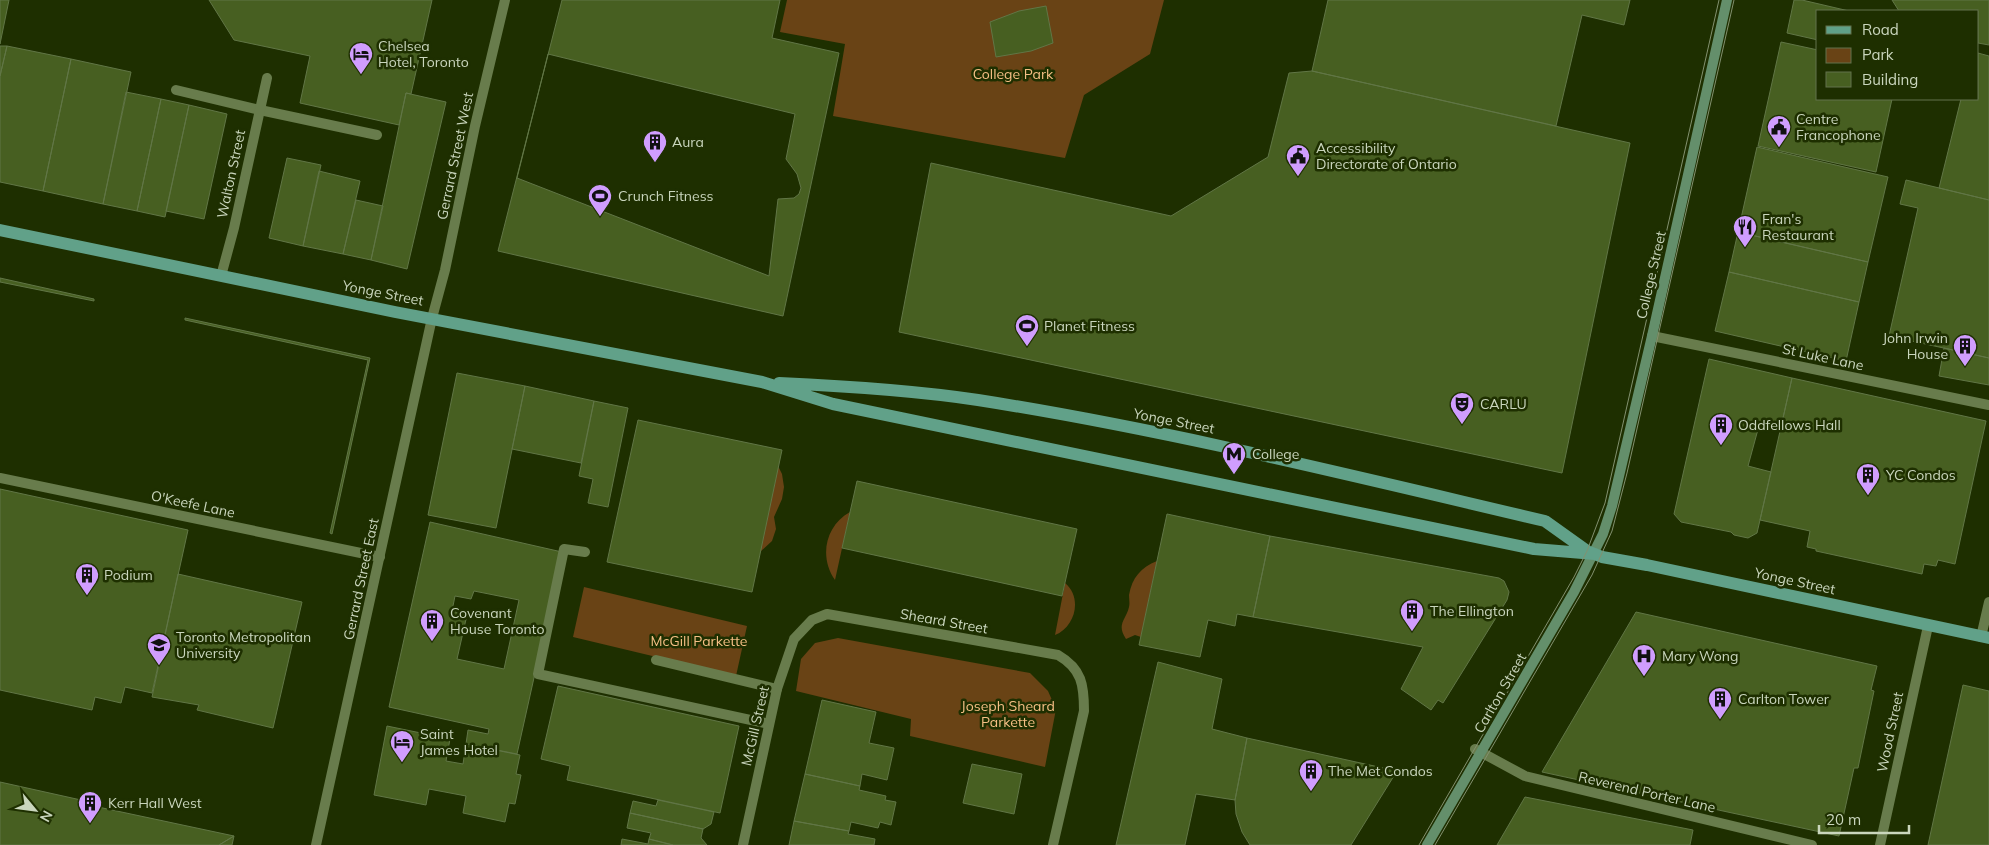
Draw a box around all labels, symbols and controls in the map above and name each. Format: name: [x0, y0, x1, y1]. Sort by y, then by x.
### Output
legend: [1816, 10, 1979, 100]
text: Road: [1862, 20, 1899, 39]
place label: Chelsea Hotel, Toronto: [378, 37, 469, 71]
hotel icon: Chelsea Hotel, Toronto: [348, 41, 374, 75]
text: Park: [1862, 45, 1894, 64]
park label: College Park: [973, 65, 1054, 83]
text: Building: [1862, 70, 1918, 89]
street label: Gerrard Street West: [433, 91, 477, 221]
place label: Centre Francophone: [1796, 110, 1881, 144]
public building icon: Centre Francophone: [1766, 114, 1792, 148]
street label: Walton Street: [213, 128, 249, 220]
building icon: Aura: [642, 129, 668, 163]
place label: Aura: [672, 133, 704, 151]
place label: Accessibility Directorate of Ontario: [1316, 139, 1457, 173]
public building icon: Accessibility Directorate of Ontario: [1285, 143, 1311, 177]
sports icon: Crunch Fitness: [587, 183, 613, 217]
place label: Crunch Fitness: [618, 187, 714, 205]
place label: Fran's Restaurant: [1762, 210, 1834, 244]
restaurant icon: Fran's Restaurant: [1732, 214, 1758, 248]
street label: College Street: [1632, 229, 1670, 321]
street label: Yonge Street: [340, 276, 425, 310]
sports icon: Planet Fitness: [1014, 313, 1040, 347]
place label: Planet Fitness: [1044, 317, 1135, 335]
place label: John Irwin House: [1883, 329, 1948, 363]
building icon: John Irwin House: [1952, 333, 1978, 367]
street label: St Luke Lane: [1781, 340, 1865, 374]
theatre icon: CARLU: [1449, 391, 1475, 425]
place label: CARLU: [1480, 395, 1527, 413]
street label: Yonge Street: [1131, 404, 1216, 438]
building icon: Oddfellows Hall: [1708, 412, 1734, 446]
place label: Oddfellows Hall: [1738, 416, 1841, 434]
metro station icon: College: [1221, 441, 1247, 475]
place label: College: [1252, 445, 1299, 463]
building icon: YC Condos: [1855, 462, 1881, 496]
place label: YC Condos: [1885, 466, 1956, 484]
street label: O'Keefe Lane: [149, 486, 237, 522]
street label: Gerrard Street East: [339, 516, 383, 642]
building icon: Podium: [74, 562, 100, 596]
street label: Yonge Street: [1752, 563, 1837, 598]
place label: Podium: [104, 566, 153, 584]
building icon: The Ellington: [1399, 598, 1425, 632]
place label: The Ellington: [1430, 602, 1514, 620]
place label: Covenant House Toronto: [450, 604, 544, 638]
street label: Sheard Street: [899, 604, 989, 638]
building icon: Covenant House Toronto: [419, 608, 445, 642]
place label: Toronto Metropolitan University: [176, 628, 311, 662]
school or university icon: Toronto Metropolitan University: [146, 632, 172, 666]
park label: McGill Parkette: [651, 632, 747, 650]
hospital icon: Mary Wong: [1631, 643, 1657, 677]
place label: Mary Wong: [1662, 647, 1738, 665]
street label: Carlton Street: [1470, 650, 1530, 736]
street label: McGill Street: [737, 684, 773, 768]
building icon: Carlton Tower: [1707, 686, 1733, 720]
place label: Carlton Tower: [1738, 690, 1830, 708]
street label: Wood Street: [1873, 690, 1907, 774]
park label: Joseph Sheard Parkette: [961, 697, 1055, 731]
place label: Saint James Hotel: [420, 725, 498, 759]
hotel icon: Saint James Hotel: [389, 729, 415, 763]
building icon: The Met Condos: [1298, 758, 1324, 792]
place label: The Met Condos: [1328, 762, 1433, 780]
street label: Reverend Porter Lane: [1577, 767, 1717, 817]
north arrow: [10, 785, 60, 835]
building icon: Kerr Hall West: [77, 790, 103, 824]
place label: Kerr Hall West: [108, 794, 202, 812]
scale bar: [1819, 802, 1909, 834]
text: N: [36, 807, 57, 825]
text: 20 m: [1826, 810, 1861, 829]

